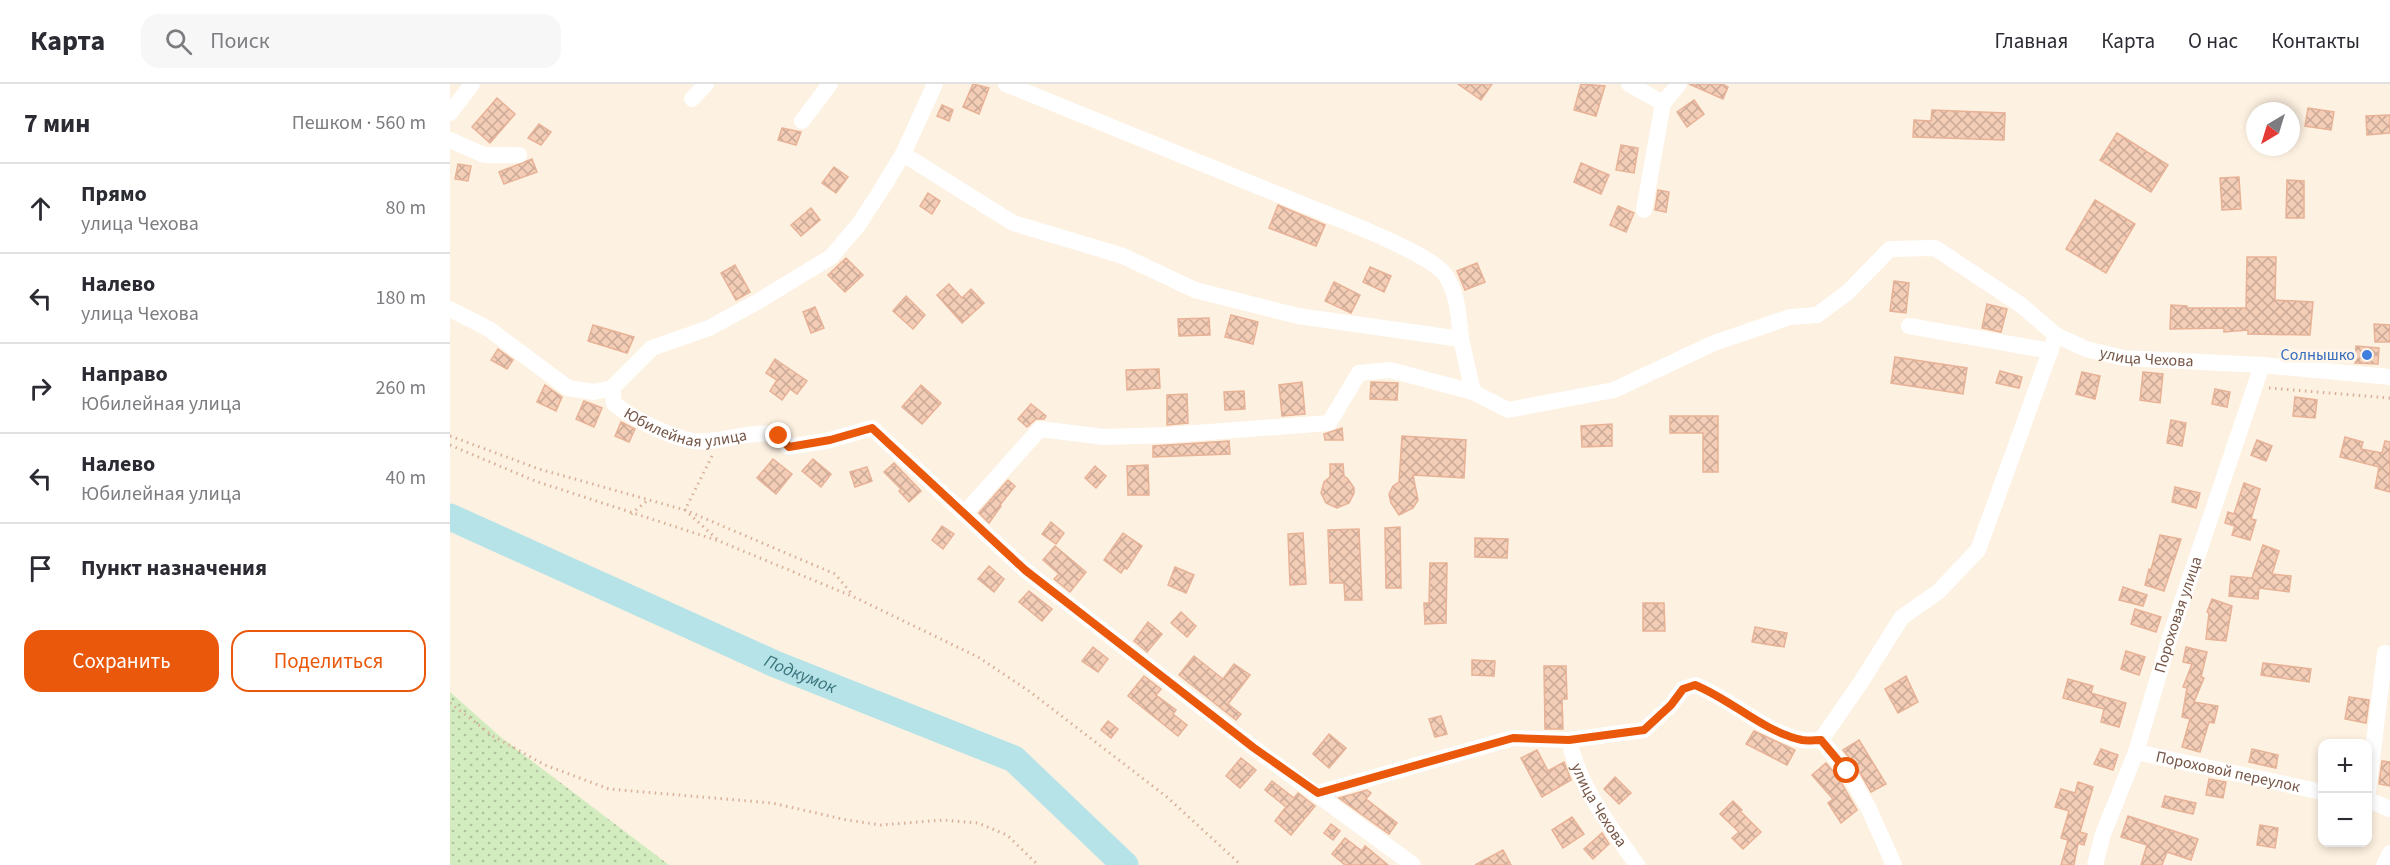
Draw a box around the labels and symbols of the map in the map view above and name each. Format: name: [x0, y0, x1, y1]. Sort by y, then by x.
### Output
north arrow: [2246, 102, 2300, 156]
street label: улица Чехова: [2097, 342, 2194, 373]
place label: Солнышко: [2281, 344, 2355, 366]
marker: Солнышко: [2360, 348, 2374, 362]
street label: Юбилейная улица: [620, 402, 749, 453]
route end: [765, 422, 791, 448]
street label: Пороховая улица: [2149, 553, 2207, 676]
water label: Подкумок: [760, 648, 841, 700]
street label: Пороховой переулок: [2154, 746, 2302, 798]
route start: [1833, 757, 1859, 783]
street label: улица Чехова: [1566, 760, 1632, 852]

